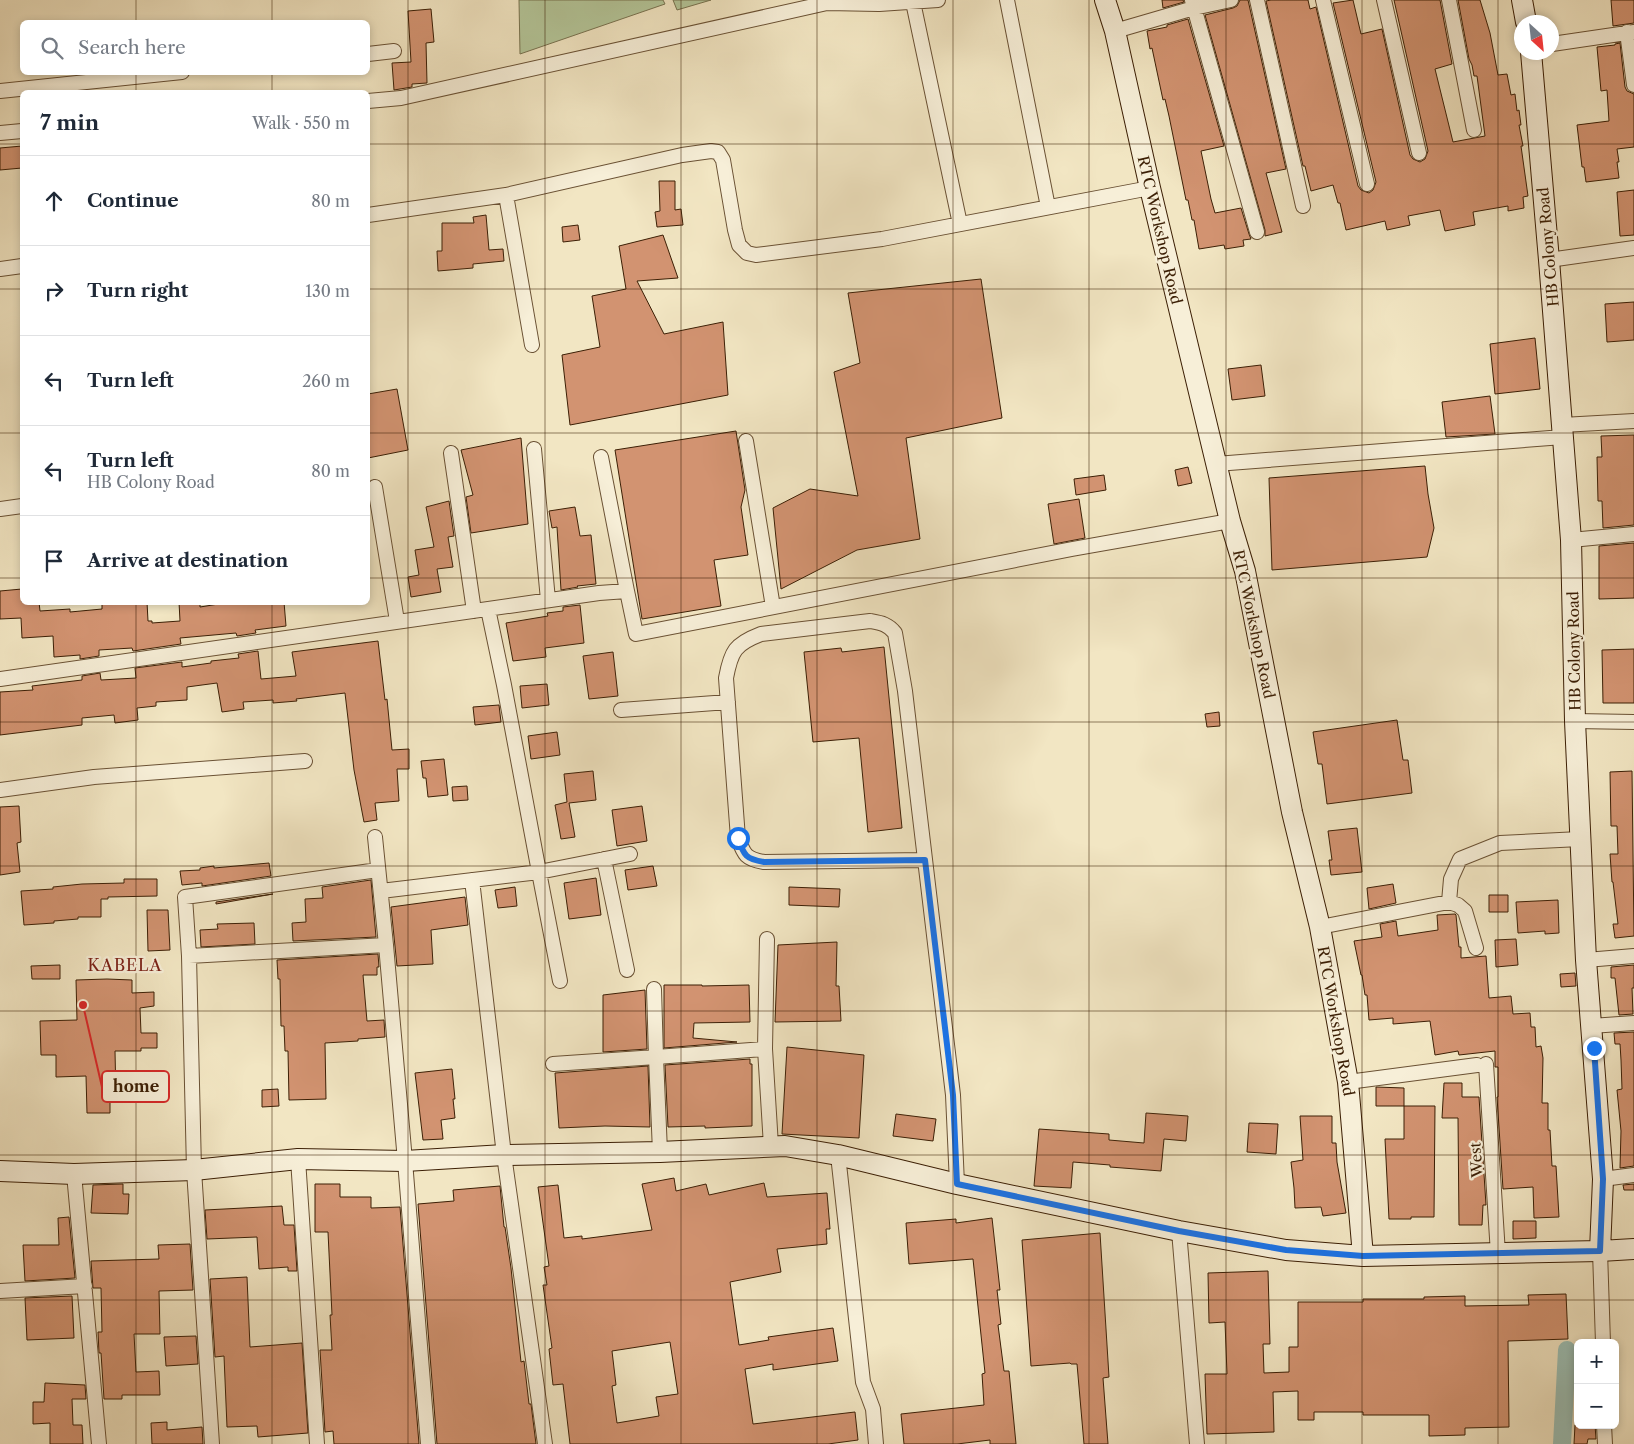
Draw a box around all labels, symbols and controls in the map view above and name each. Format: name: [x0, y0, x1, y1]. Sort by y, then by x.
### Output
north arrow: [1514, 15, 1559, 60]
search box: [20, 20, 370, 75]
icon: search: [38, 34, 66, 62]
text: Search here: [78, 36, 186, 59]
text: 7 min: [40, 110, 99, 135]
text: Walk · 550 m: [252, 113, 350, 133]
street label: RTC Workshop Road: [1134, 154, 1186, 306]
icon: ahead: [40, 187, 68, 215]
street label: HB Colony Road: [1533, 187, 1563, 307]
text: Continue: [87, 189, 179, 212]
text: 80 m: [311, 191, 350, 211]
icon: right: [40, 277, 68, 305]
text: Turn right: [87, 279, 188, 302]
text: 130 m: [305, 281, 350, 301]
icon: left: [40, 367, 68, 395]
text: Turn left: [87, 369, 174, 392]
text: 260 m: [302, 371, 350, 391]
text: Turn left: [87, 449, 174, 472]
icon: left: [40, 457, 68, 485]
text: 80 m: [311, 461, 350, 481]
text: HB Colony Road: [87, 472, 215, 492]
icon: arrive: [40, 547, 68, 575]
street label: RTC Workshop Road: [1229, 548, 1279, 700]
text: Arrive at destination: [87, 549, 288, 572]
street label: HB Colony Road: [1563, 591, 1585, 711]
route start: [727, 827, 750, 850]
street label: RTC Workshop Road: [1313, 945, 1359, 1097]
district label: KABELA: [88, 955, 163, 975]
route end: [1583, 1037, 1606, 1060]
callout: home: [102, 1071, 169, 1102]
text: home: [113, 1076, 160, 1096]
street label: West: [1465, 1141, 1487, 1179]
map controls: [1574, 1339, 1619, 1429]
button: +: [1574, 1339, 1619, 1384]
button: −: [1574, 1384, 1619, 1429]

